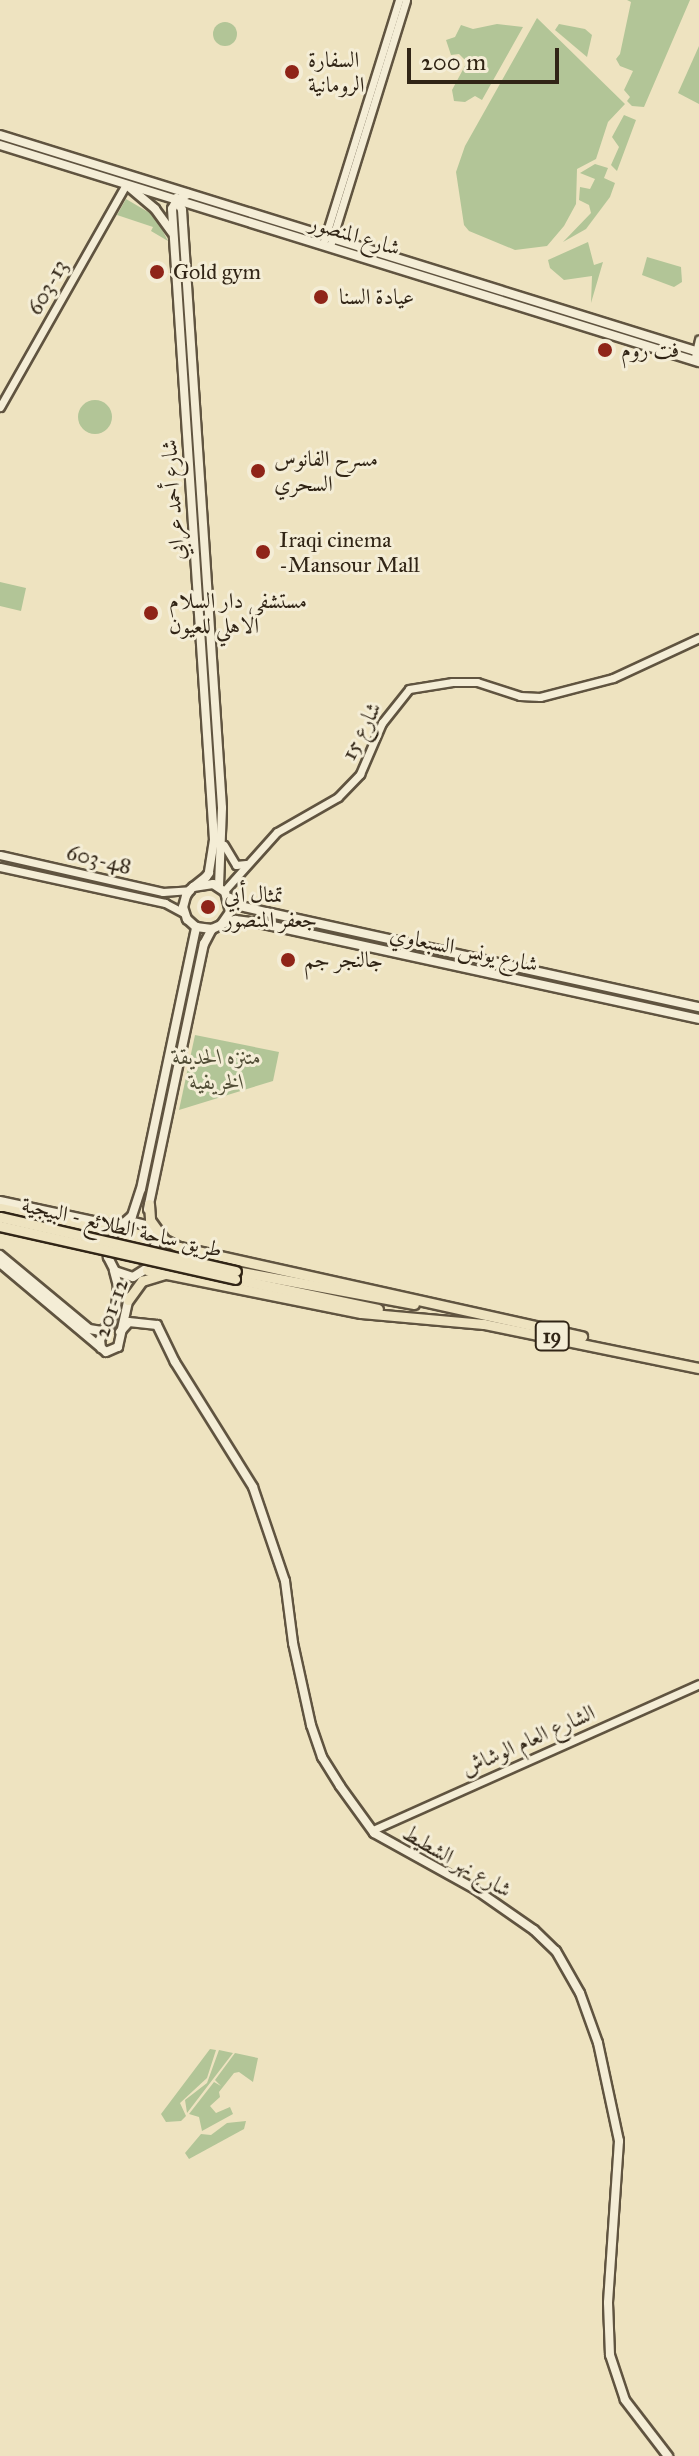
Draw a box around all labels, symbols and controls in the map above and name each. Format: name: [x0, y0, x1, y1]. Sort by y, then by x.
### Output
scale bar: [411, 32, 563, 82]
place label: السفارة الرومانية: [308, 46, 364, 98]
text: 200 m: [421, 47, 486, 77]
marker: السفارة الرومانية: [283, 63, 301, 81]
street label: شارع المنصور: [307, 209, 403, 261]
street label: 603-13: [21, 255, 73, 319]
place label: Gold gym: [173, 259, 261, 285]
marker: Gold gym: [148, 263, 166, 281]
place label: عيادة السنا: [339, 284, 414, 310]
marker: عيادة السنا: [310, 286, 332, 308]
place label: فت روم: [621, 337, 679, 363]
marker: فت روم: [596, 341, 614, 359]
street label: شارع أحمد عرابي: [156, 439, 190, 561]
place label: مسرح الفانوس السحري: [274, 445, 378, 496]
marker: مسرح الفانوس السحري: [249, 462, 267, 480]
place label: Iraqi cinema -Mansour Mall: [279, 526, 420, 578]
marker: Iraqi cinema -Mansour Mall: [254, 543, 272, 561]
place label: مستشفى دار السلام الاهلي للعيون: [169, 587, 307, 638]
marker: مستشفى دار السلام الاهلي للعيون: [140, 602, 162, 624]
street label: شارع 15: [335, 698, 387, 764]
street label: 603-48: [64, 839, 134, 879]
place label: تمثال أبي جعفر المنصور: [224, 881, 317, 932]
marker: تمثال أبي جعفر المنصور: [199, 898, 217, 916]
street label: شارع يونس السبعاوي: [388, 920, 540, 978]
place label: جالنجر جم: [304, 947, 383, 973]
marker: جالنجر جم: [279, 951, 297, 969]
park label: متنزه الحديقة الخريفية: [173, 1043, 261, 1094]
street label: طريق ساحة الطلائع - البيجية: [19, 1191, 225, 1263]
street label: 201-12: [88, 1275, 134, 1341]
road number: 19: [534, 1320, 570, 1352]
street label: الشارع العام الوشاش: [457, 1699, 599, 1781]
street label: شارع نهر الشطيط: [398, 1819, 516, 1903]

